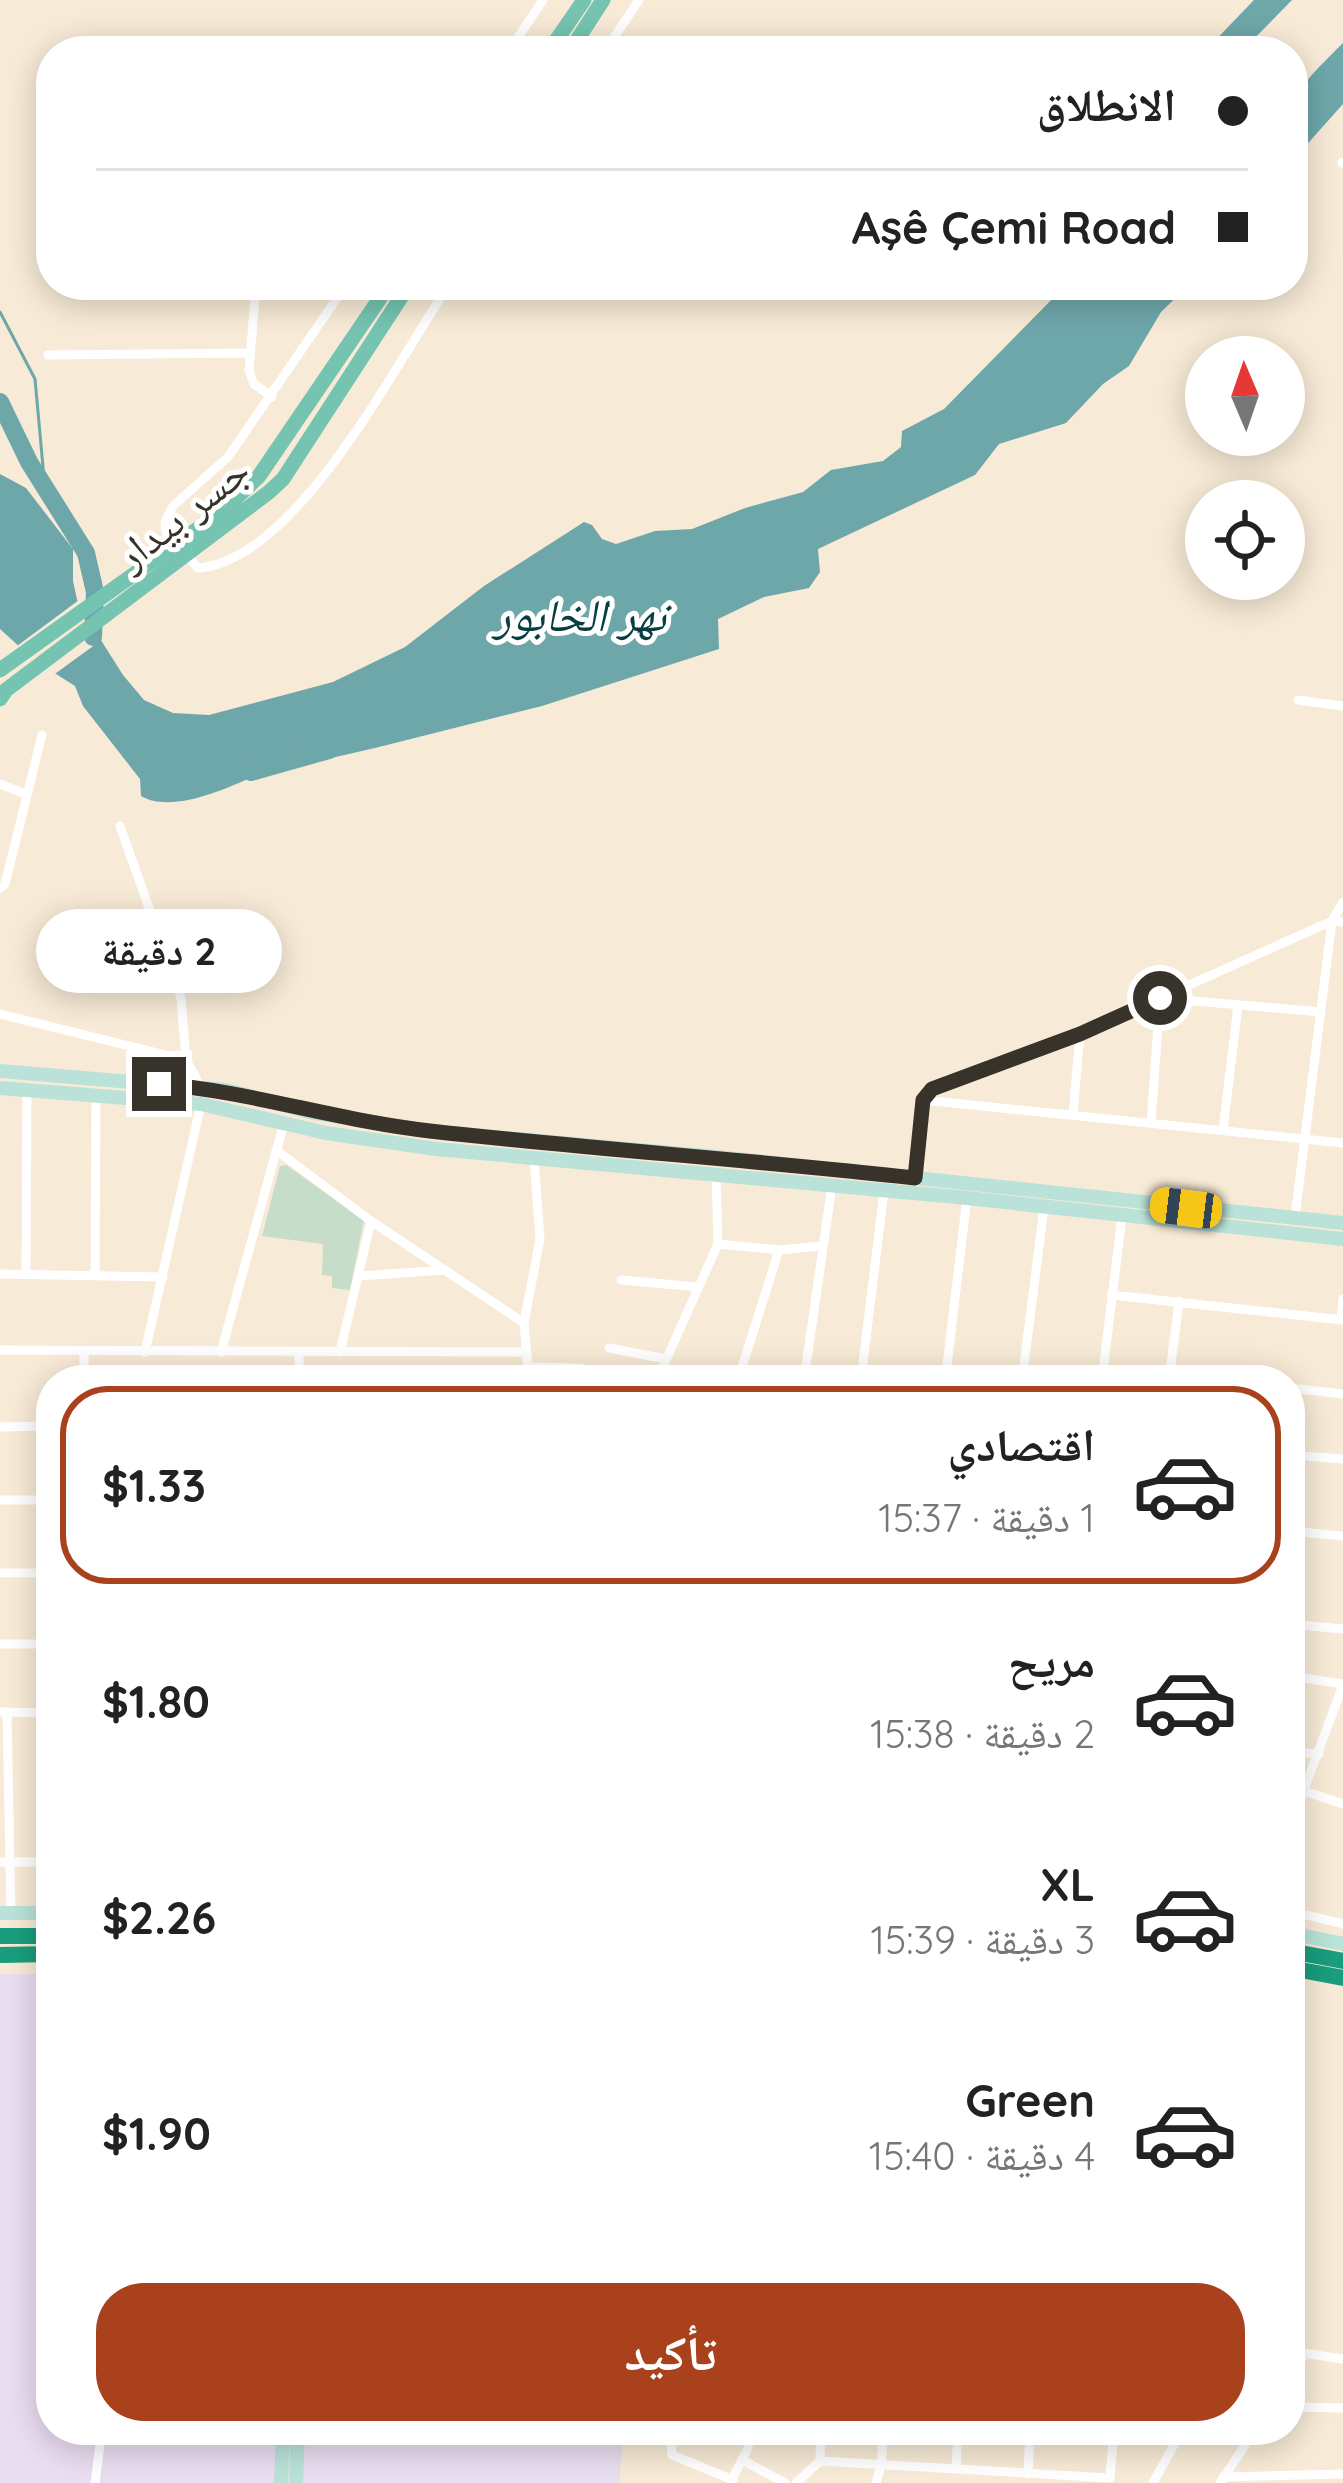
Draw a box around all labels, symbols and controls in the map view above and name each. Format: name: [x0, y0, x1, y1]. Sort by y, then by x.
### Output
text: الانطلاق: [1037, 76, 1176, 132]
text: Aşê Çemi Road: [852, 199, 1176, 255]
north arrow: [1185, 336, 1305, 456]
map controls: [1185, 336, 1305, 600]
street label: جسر بيدار: [104, 443, 260, 581]
button: locate: [1185, 480, 1305, 600]
water label: نهر الخابور: [491, 586, 673, 642]
callout: 2 دقيقة: [36, 910, 282, 994]
text: 2 دقيقة: [101, 926, 217, 975]
route start: [1133, 971, 1187, 1025]
route end: [132, 1057, 186, 1111]
car: [1148, 1186, 1224, 1230]
text: اقتصادي: [948, 1416, 1095, 1472]
icon: car: [1131, 1431, 1239, 1539]
text: $1.33: [102, 1457, 206, 1513]
text: 1 دقيقة · 15:37: [878, 1493, 1095, 1542]
text: مريح: [1008, 1632, 1095, 1688]
icon: car: [1131, 1647, 1239, 1755]
text: $1.80: [102, 1673, 210, 1729]
text: 2 دقيقة · 15:38: [870, 1709, 1095, 1758]
text: XL: [1040, 1856, 1095, 1912]
icon: car: [1131, 1863, 1239, 1971]
text: $2.26: [102, 1889, 216, 1945]
text: 3 دقيقة · 15:39: [871, 1915, 1095, 1964]
text: Green: [965, 2072, 1095, 2128]
icon: car: [1131, 2079, 1239, 2187]
text: $1.90: [102, 2105, 211, 2161]
text: 4 دقيقة · 15:40: [869, 2131, 1095, 2180]
button: تأكيد: [96, 2283, 1245, 2421]

